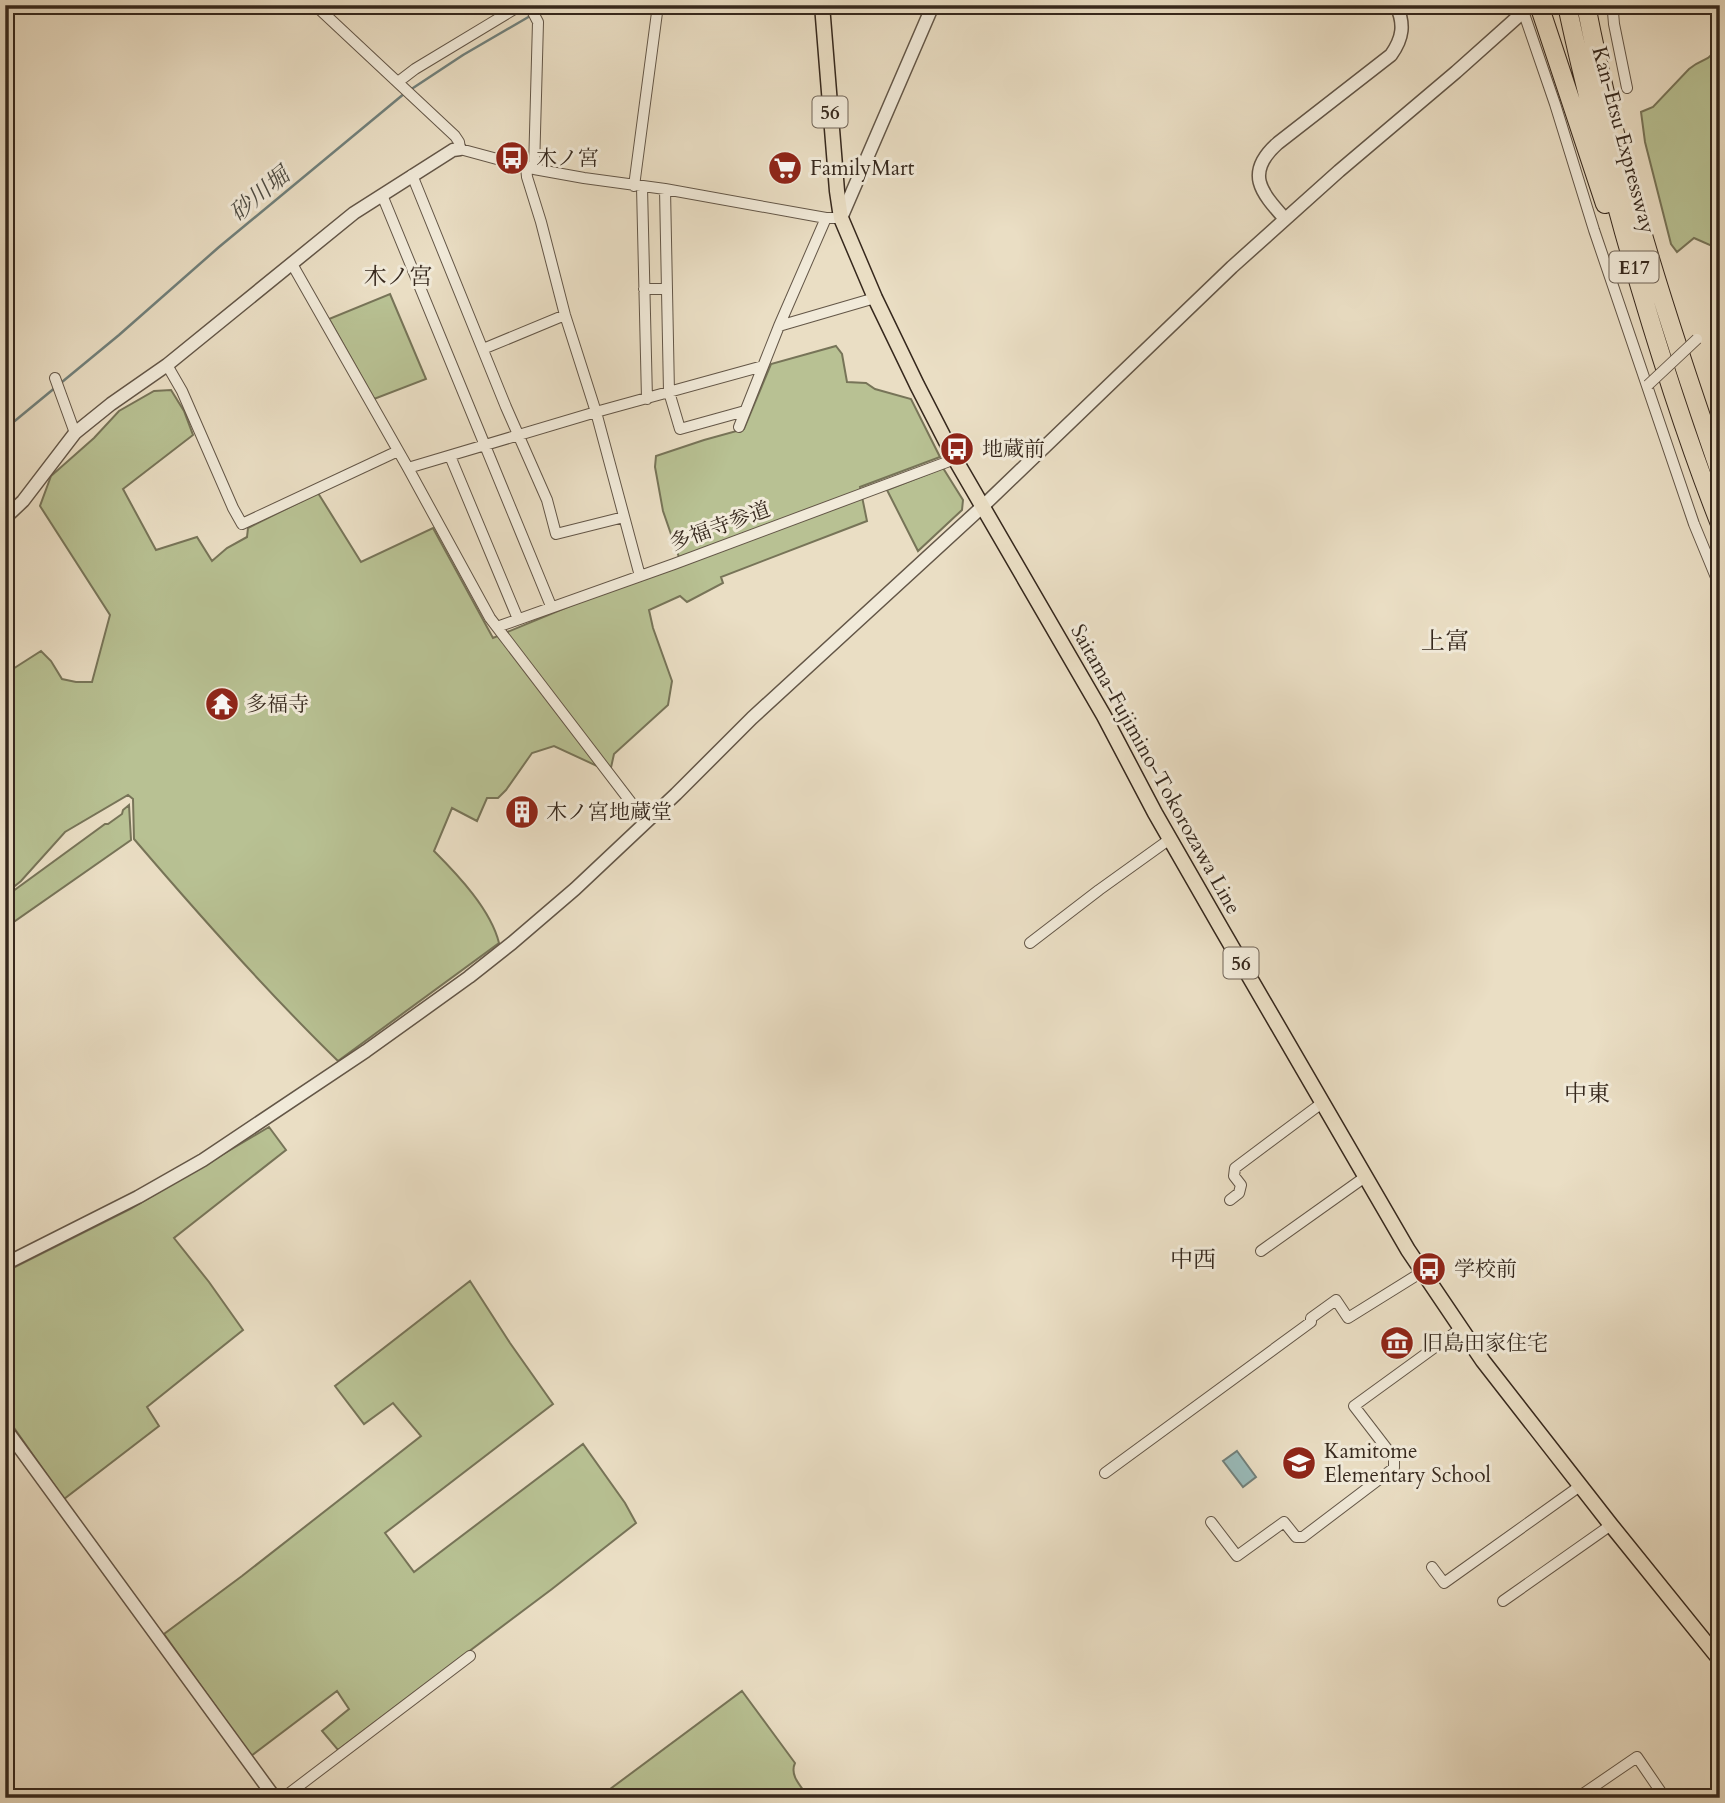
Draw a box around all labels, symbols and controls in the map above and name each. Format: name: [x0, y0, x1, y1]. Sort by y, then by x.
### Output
street label: Kan-Etsu Expressway: [1585, 43, 1662, 237]
road number: 56: [812, 96, 848, 128]
bus stop icon: 木ノ宮: [493, 139, 531, 177]
place label: 木ノ宮: [536, 144, 599, 173]
supermarket icon: FamilyMart: [766, 149, 804, 187]
place label: FamilyMart: [810, 154, 915, 183]
water label: 砂川堀: [223, 158, 299, 228]
road number: E17: [1610, 252, 1658, 282]
district label: 木ノ宮: [364, 261, 433, 292]
bus stop icon: 地蔵前: [938, 430, 976, 468]
place label: 地蔵前: [982, 435, 1045, 464]
street label: 多福寺参道: [666, 495, 774, 558]
street label: Saitama-Fujimino-Tokorozawa Line: [1063, 619, 1248, 919]
district label: 上富: [1421, 625, 1469, 658]
temple icon: 多福寺: [203, 685, 241, 723]
place label: 多福寺: [246, 690, 309, 719]
building icon: 木ノ宮地蔵堂: [503, 793, 541, 831]
place label: 木ノ宮地蔵堂: [546, 798, 672, 827]
road number: 56: [1224, 948, 1258, 979]
district label: 中東: [1564, 1078, 1610, 1109]
district label: 中西: [1170, 1244, 1216, 1275]
bus stop icon: 学校前: [1410, 1250, 1448, 1288]
place label: 学校前: [1454, 1255, 1517, 1284]
museum icon: 旧島田家住宅: [1378, 1324, 1416, 1362]
place label: 旧島田家住宅: [1422, 1329, 1548, 1358]
place label: Kamitome Elementary School: [1324, 1437, 1491, 1490]
school or university icon: Kamitome Elementary School: [1280, 1444, 1318, 1482]

